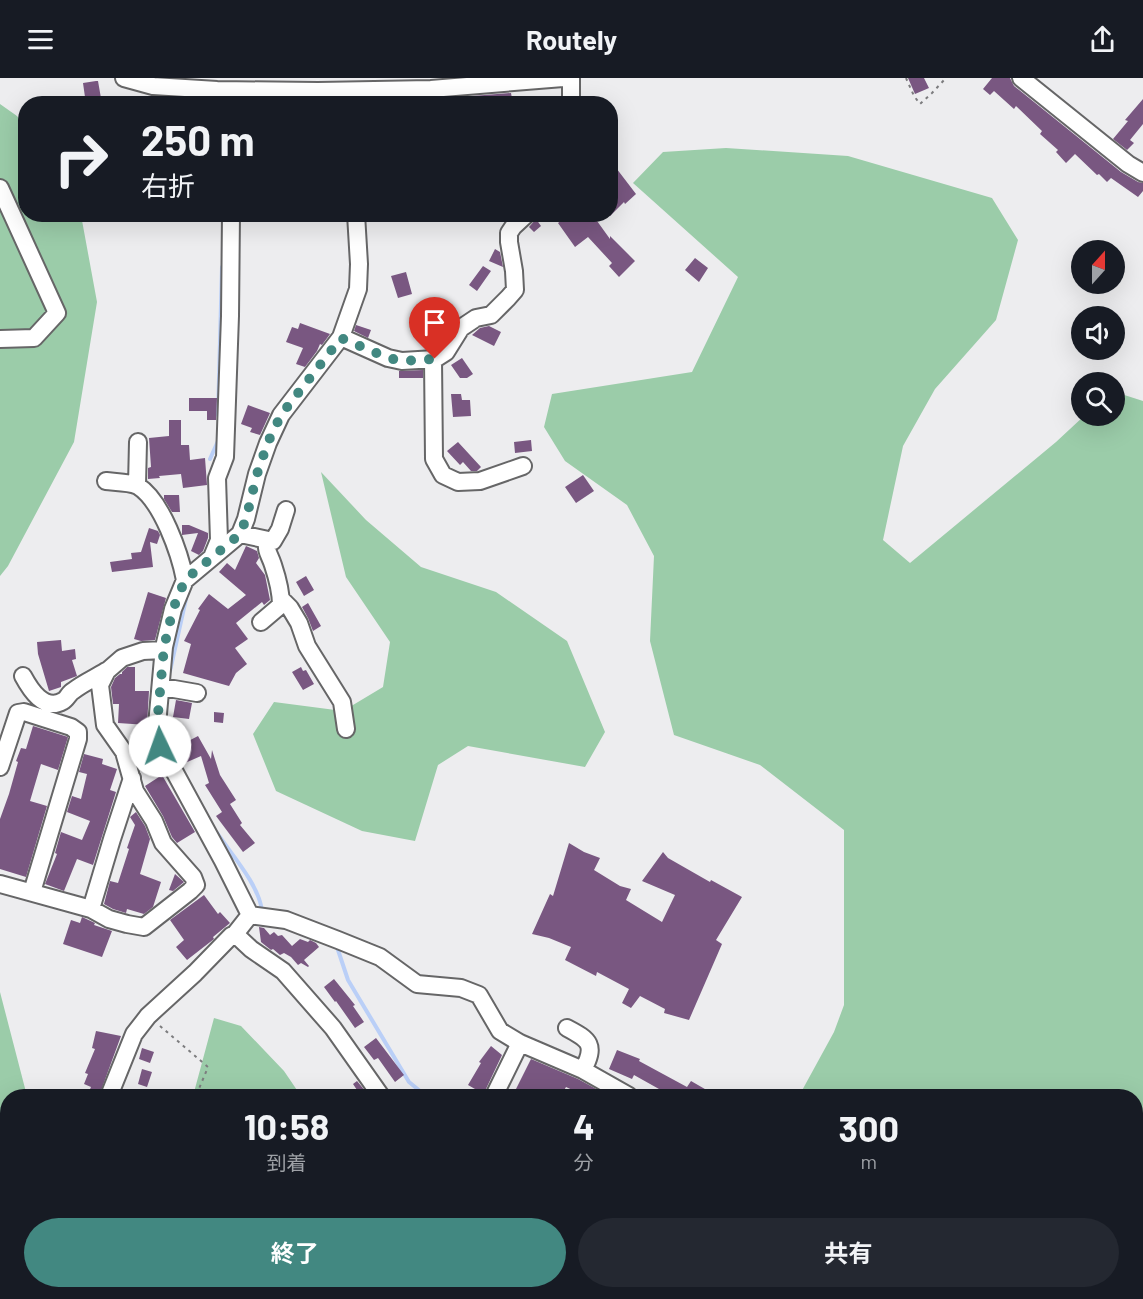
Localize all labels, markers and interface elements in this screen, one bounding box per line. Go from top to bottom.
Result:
icon: menu [24,23,57,56]
text: Routely [526,23,617,55]
icon: share [1086,23,1119,56]
text: 250 m [141,114,255,164]
icon: right [42,120,120,198]
text: 右折 [141,169,195,201]
north arrow [1071,240,1125,294]
map controls [1071,240,1125,426]
pin [409,297,460,359]
icon: arrive [418,306,451,339]
button: sound [1071,306,1125,360]
button: search [1071,372,1125,426]
position arrow [128,714,192,778]
text: 10:58 [244,1104,329,1147]
text: 4 [573,1104,595,1147]
text: 300 [839,1106,899,1149]
text: m [861,1149,877,1173]
text: 到着 [266,1150,306,1174]
text: 分 [574,1150,594,1174]
button: 終了 [24,1218,566,1287]
button: 共有 [578,1218,1119,1287]

